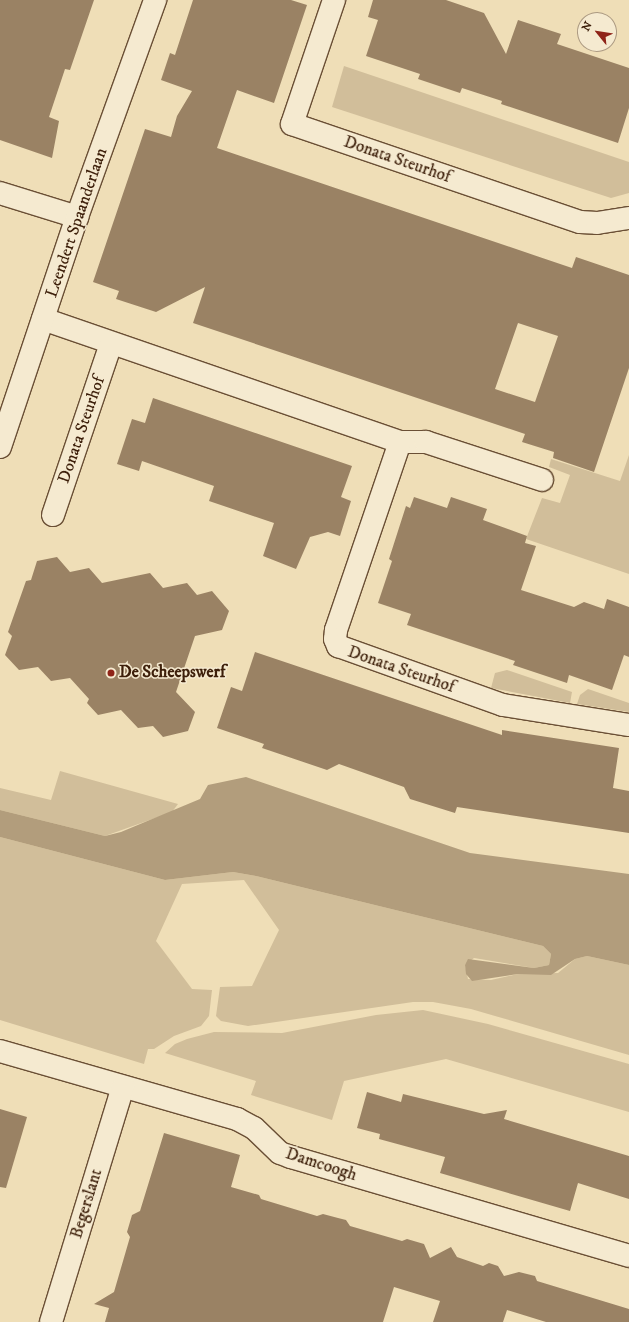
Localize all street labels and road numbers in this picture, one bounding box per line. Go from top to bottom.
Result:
street label: Donata Steurhof [341,132,453,188]
street label: Leendert Spaanderlaan [42,145,112,301]
street label: Donata Steurhof [54,374,110,486]
street label: Donata Steurhof [345,642,457,698]
street label: Damcoogh [283,1144,359,1186]
street label: Begerslant [67,1167,107,1241]

